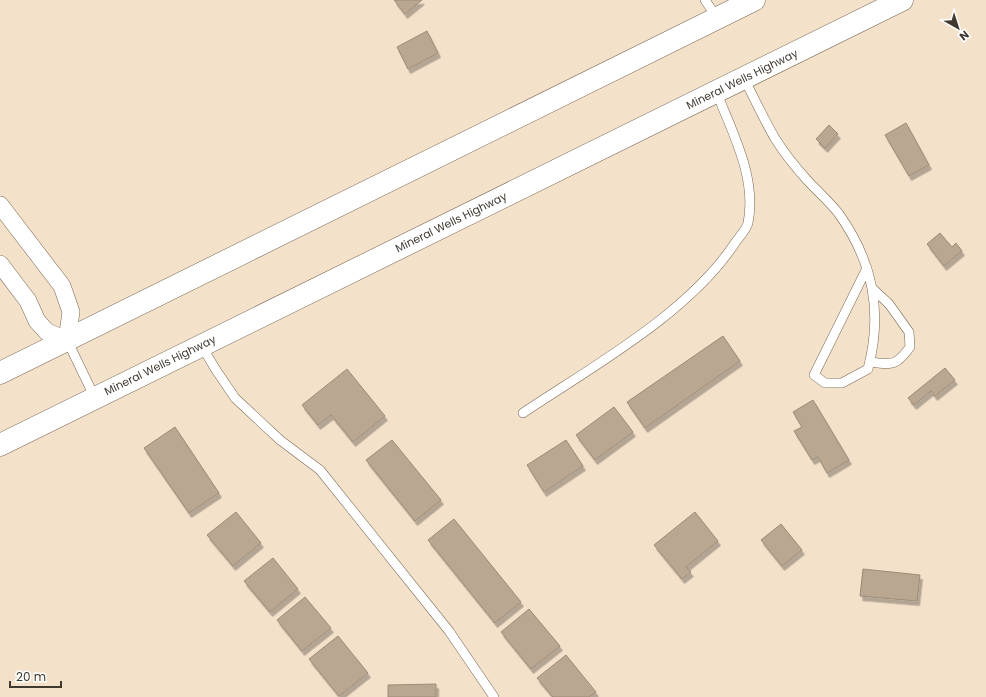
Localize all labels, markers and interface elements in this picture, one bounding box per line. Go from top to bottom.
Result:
north arrow [938,8,978,48]
text: N [956,27,973,45]
street label: Mineral Wells Highway [684,45,801,113]
street label: Mineral Wells Highway [393,188,510,256]
street label: Mineral Wells Highway [102,331,219,399]
scale bar [10,663,61,689]
text: 20 m [16,668,46,685]

